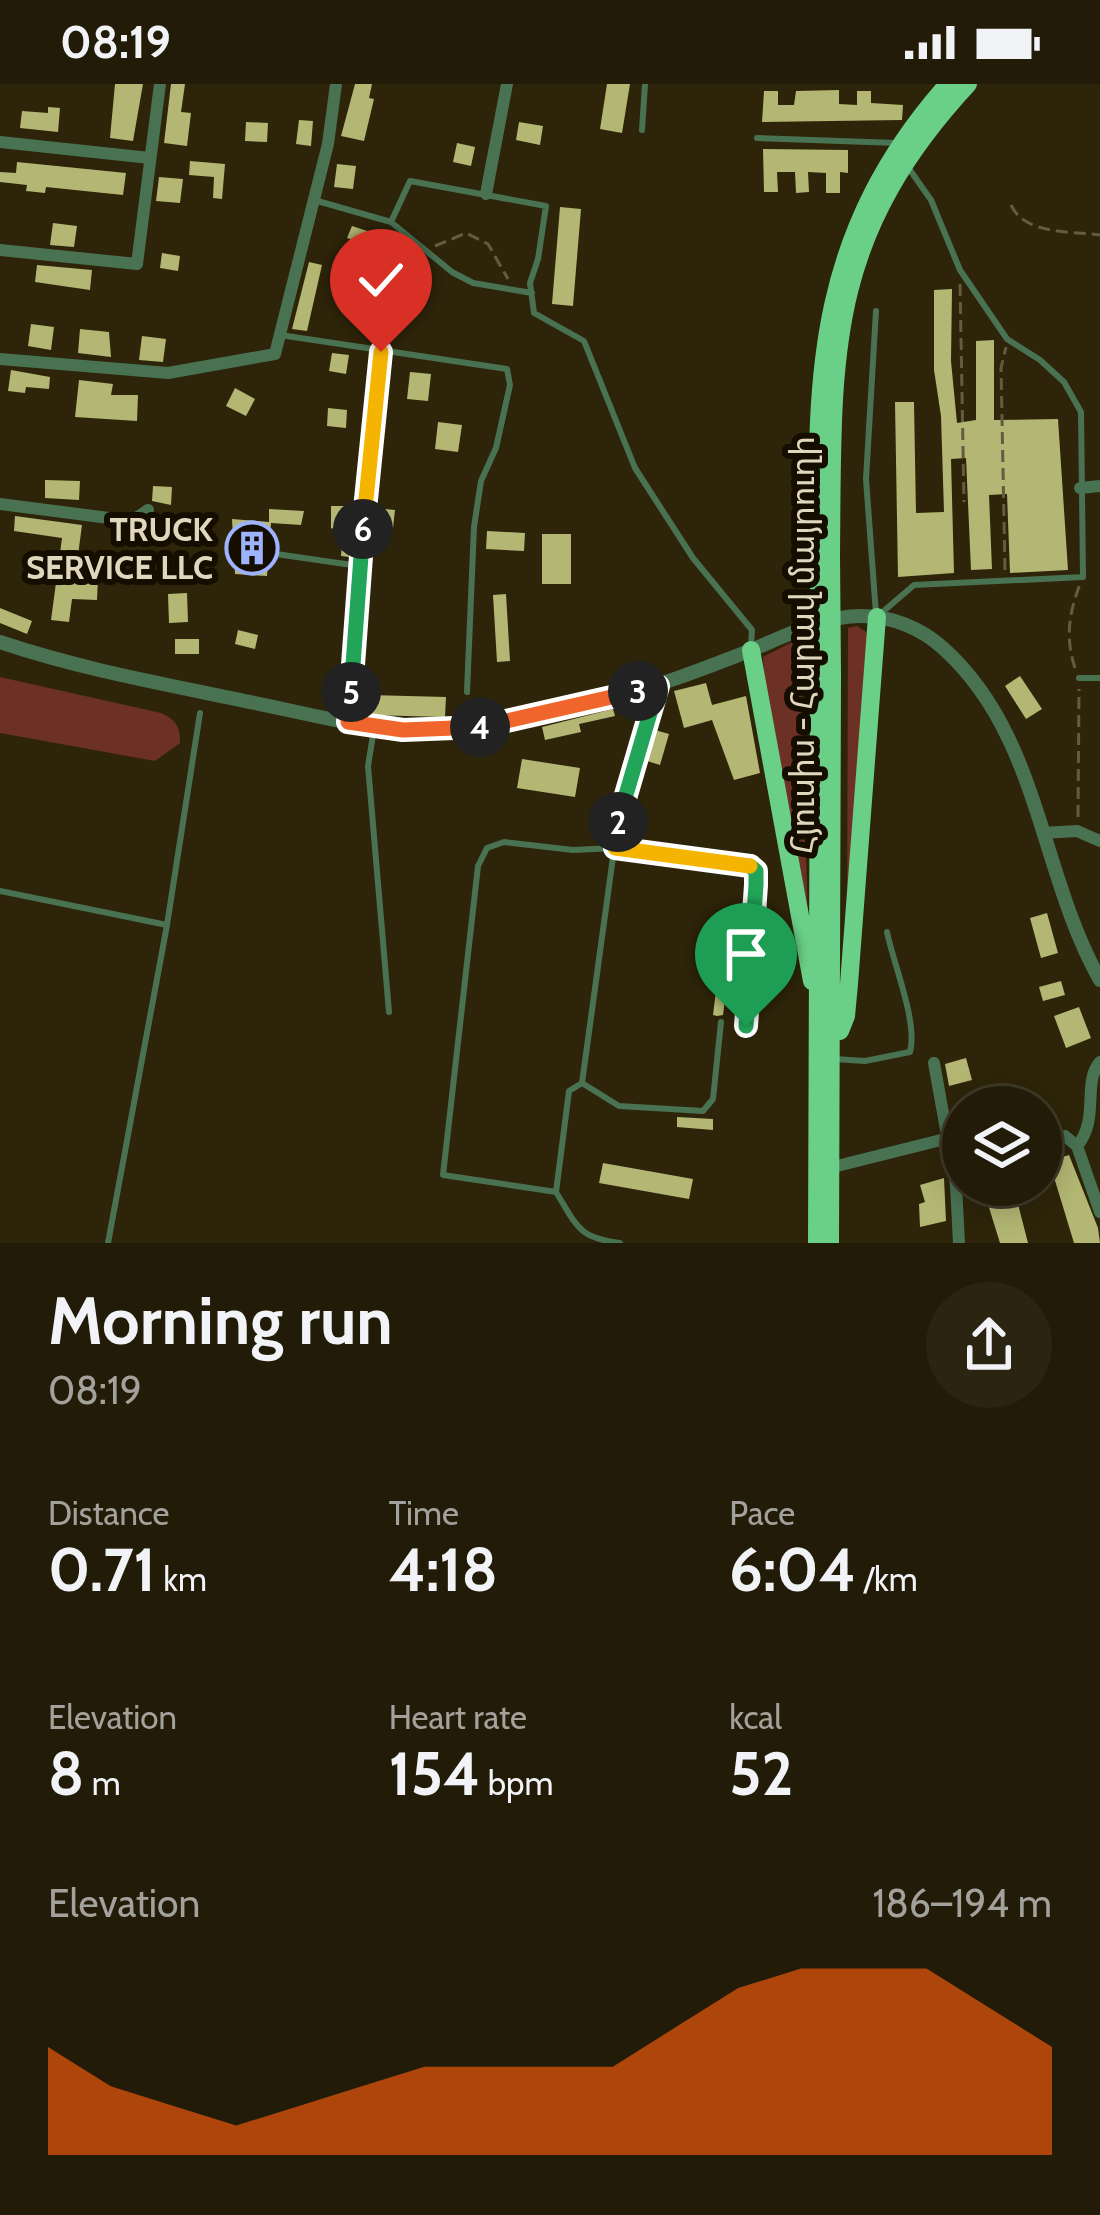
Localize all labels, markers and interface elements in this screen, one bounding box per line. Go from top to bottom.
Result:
text: 08:19 [60,15,171,69]
pin [330,229,432,352]
icon: check [348,247,414,313]
street label: Հյուսիս - Հարավ մայրուղի [782,436,822,854]
pin: 6 [333,499,393,559]
place label: TRUCK SERVICE LLC [26,509,213,587]
text: 6 [354,509,372,549]
building icon: TRUCK SERVICE LLC [224,520,280,576]
pin: 3 [608,661,668,721]
pin: 5 [321,662,381,722]
text: 3 [629,671,647,711]
text: 5 [342,672,360,712]
pin: 4 [450,697,510,757]
text: 4 [470,707,490,747]
pin: 2 [588,792,648,852]
text: 2 [609,802,627,842]
pin [695,903,797,1026]
icon: arrive [713,921,779,987]
map controls [942,1086,1062,1206]
button: layers [942,1086,1062,1206]
text: Morning run [48,1280,393,1361]
button: share [926,1282,1052,1408]
text: 08:19 [48,1366,142,1414]
text: Distance [48,1493,169,1533]
text: Time [389,1493,459,1533]
text: Pace [729,1493,795,1533]
text: 0.71 [48,1533,156,1606]
text: 4:18 [389,1533,498,1606]
text: 6:04 [729,1533,856,1606]
text: km [156,1559,207,1599]
text: /km [856,1559,918,1599]
text: Elevation [48,1697,177,1737]
text: Heart rate [389,1697,527,1737]
text: kcal [729,1697,782,1737]
text: 8 [48,1737,84,1810]
text: 154 [389,1737,480,1810]
text: 52 [729,1737,793,1810]
text: m [84,1763,121,1803]
text: bpm [480,1763,553,1803]
text: Elevation [48,1879,200,1927]
text: 186–194 m [872,1879,1052,1927]

